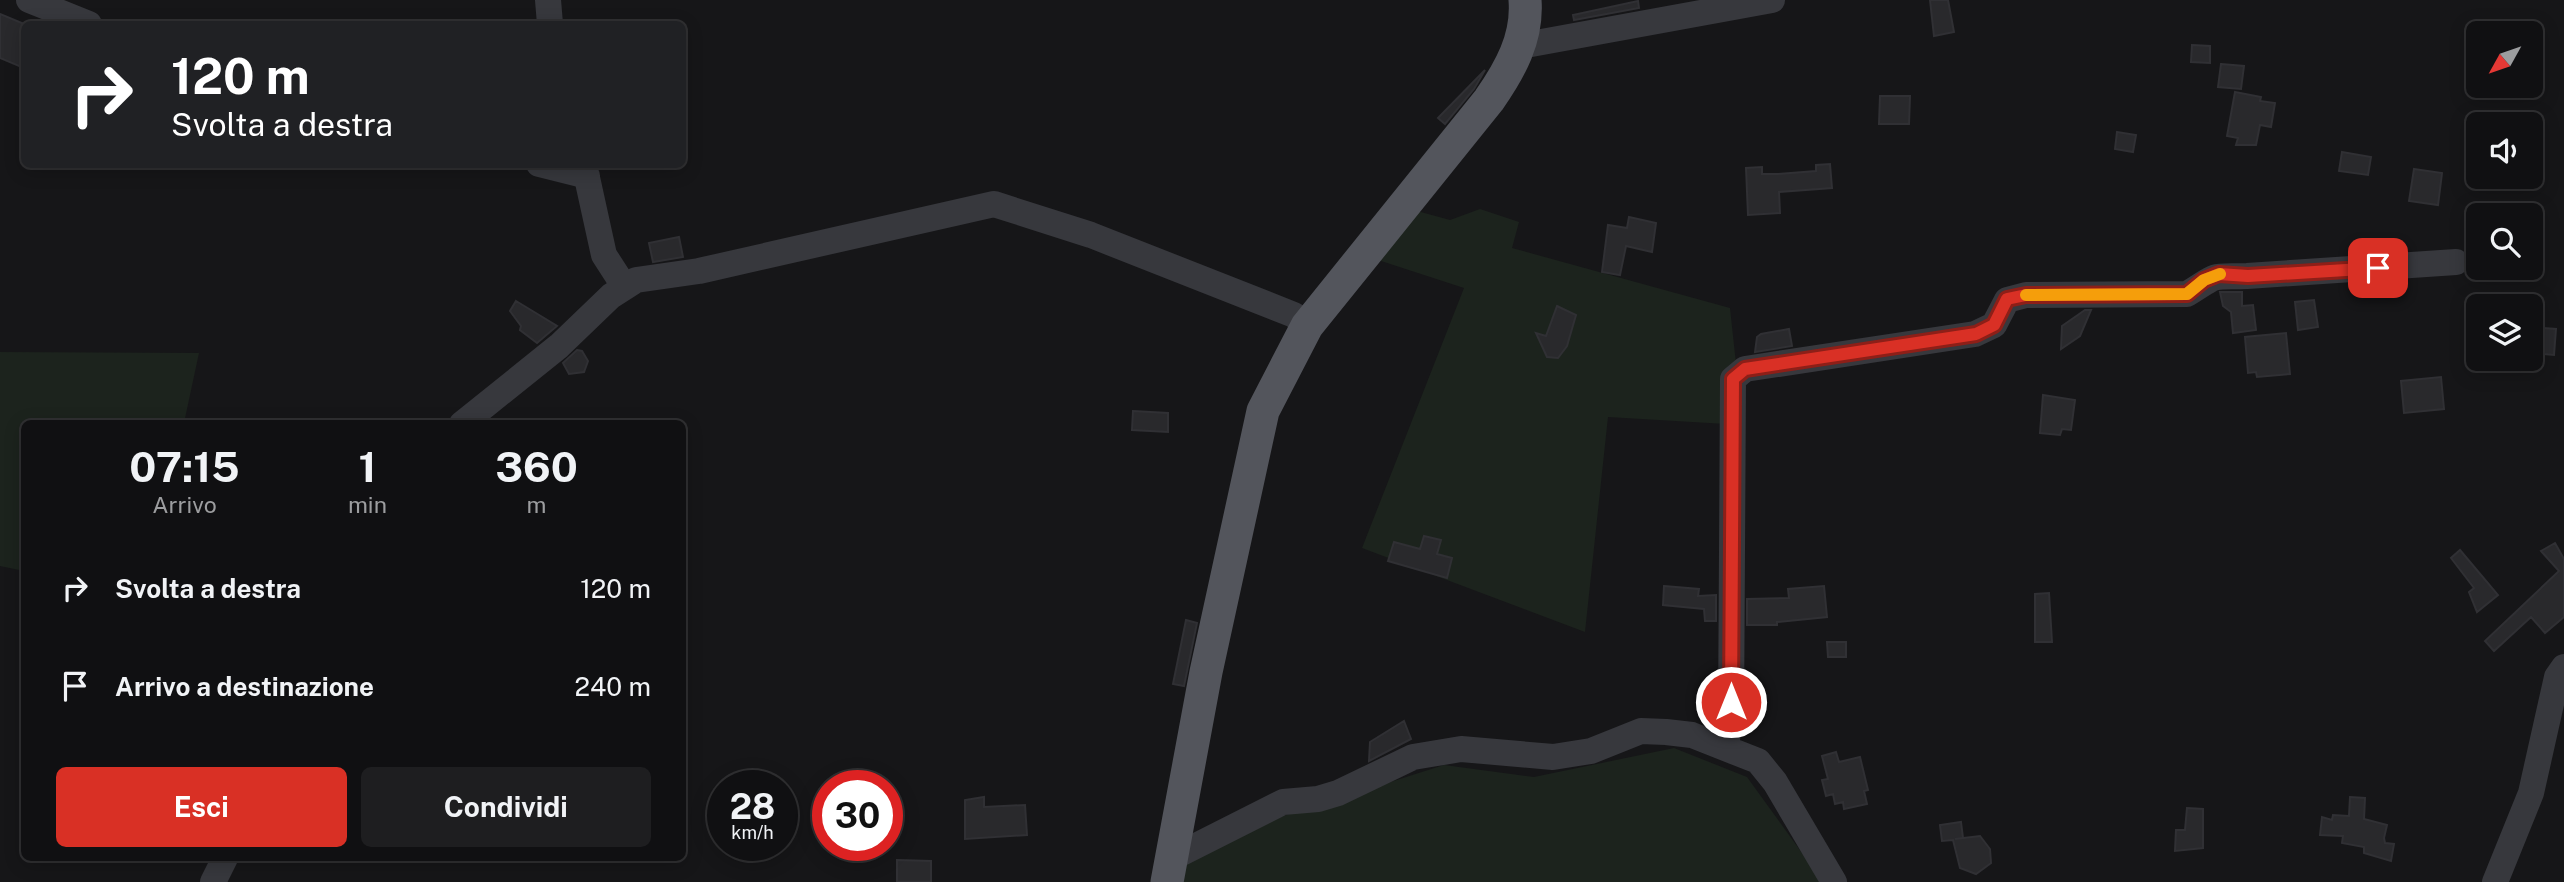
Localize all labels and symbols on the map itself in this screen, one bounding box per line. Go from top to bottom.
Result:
north arrow [2466,21,2543,98]
pin [2348,238,2408,298]
position arrow [1694,665,1768,739]
speed limit sign: 30 [812,770,903,861]

